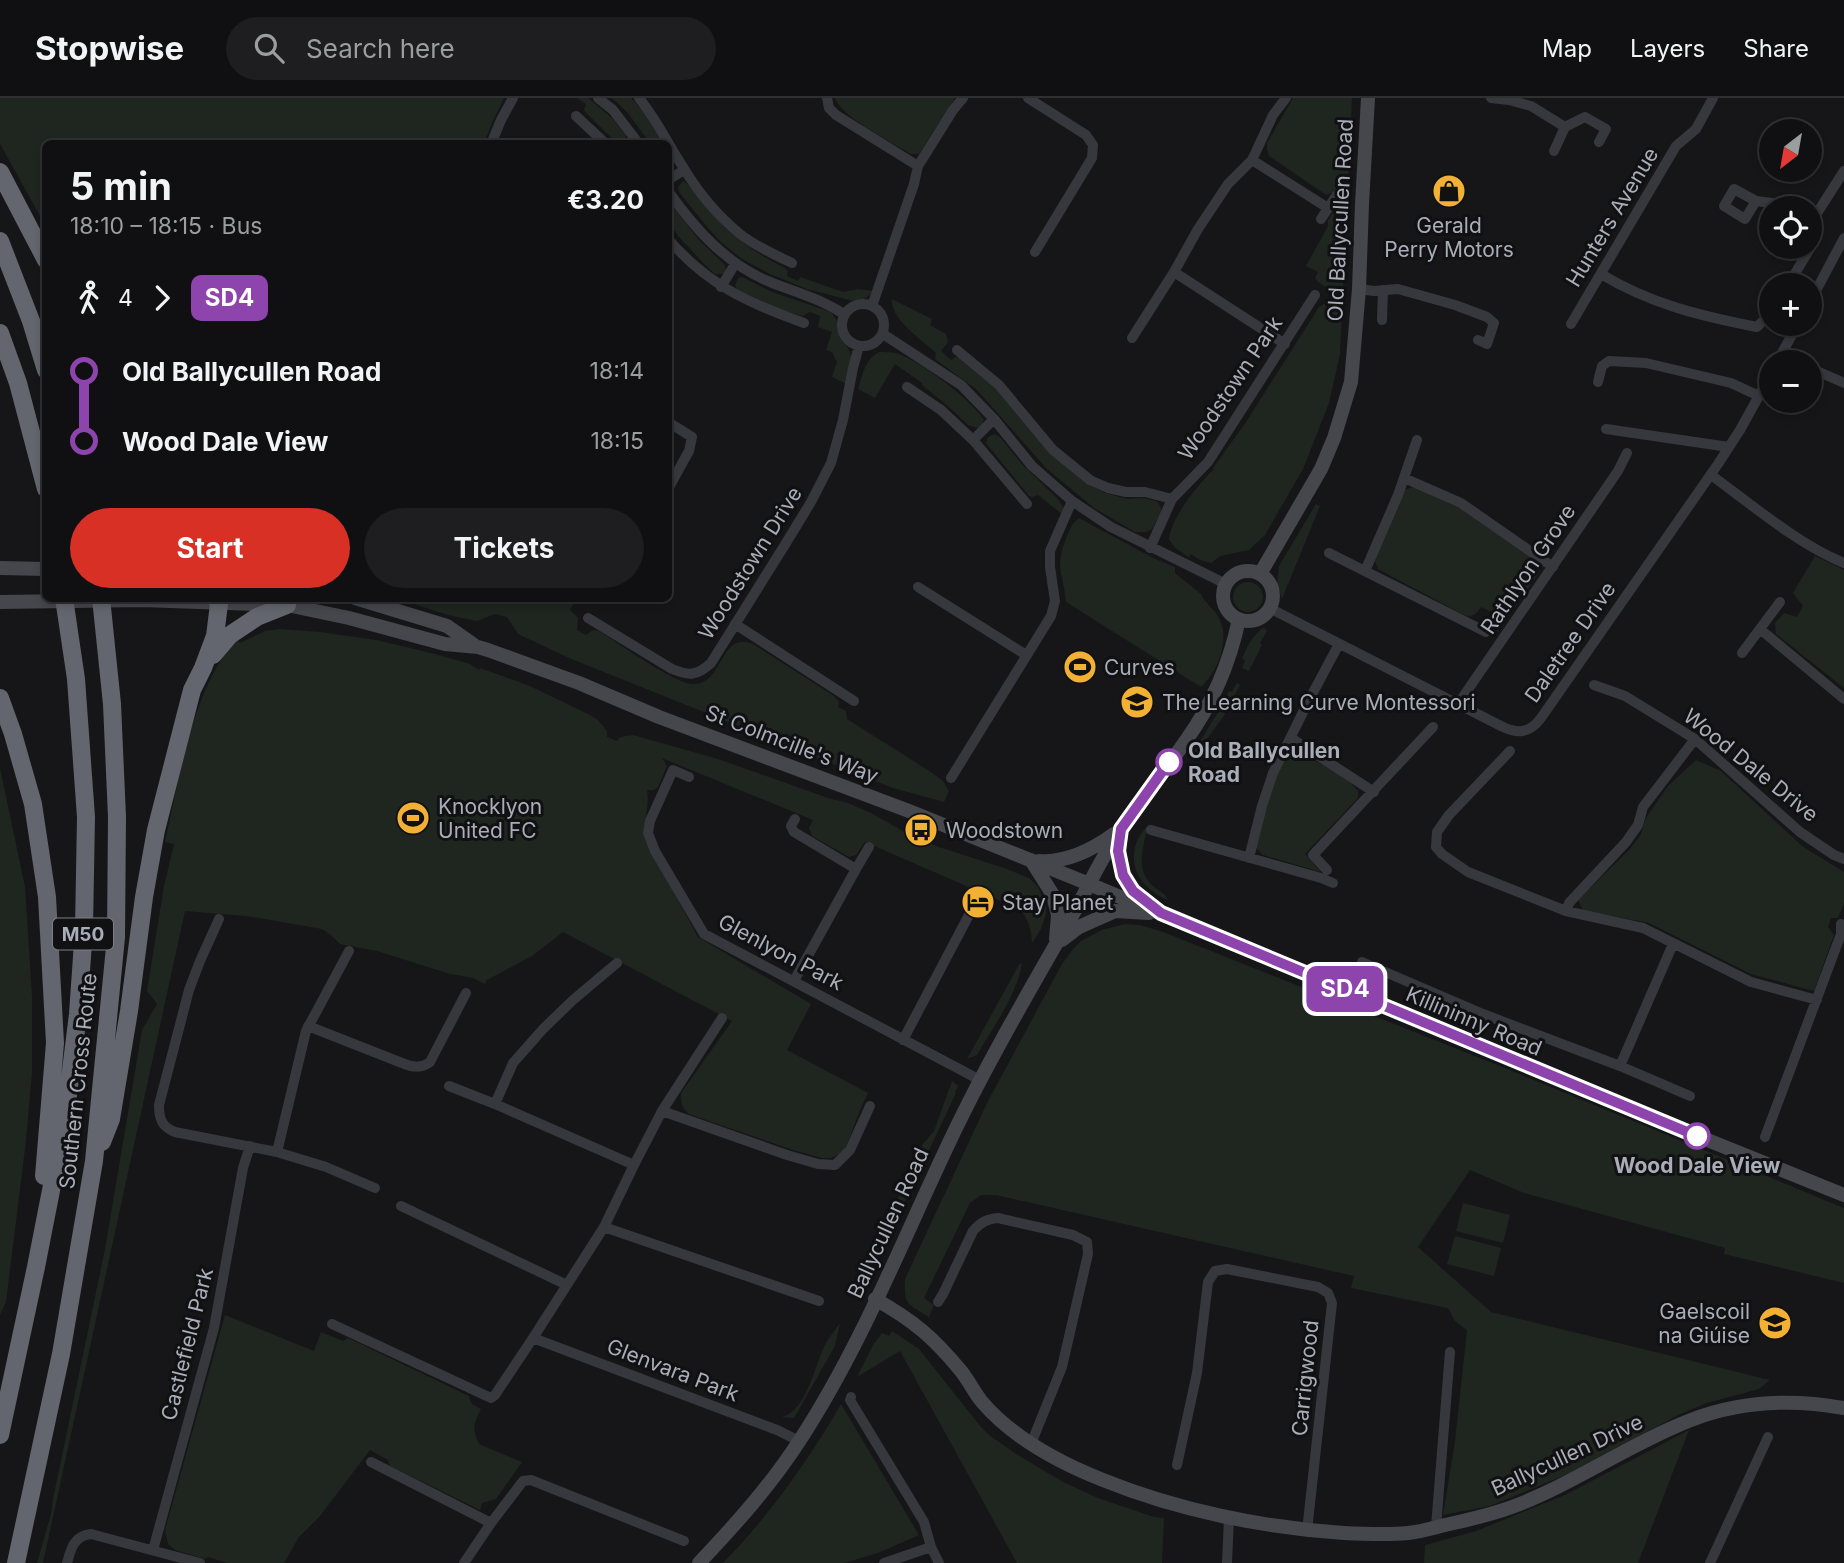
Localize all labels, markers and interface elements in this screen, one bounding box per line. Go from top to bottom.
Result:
search box [226,17,716,80]
text: Stopwise [35,28,184,68]
icon: search [250,29,288,67]
text: Search here [306,33,455,64]
text: Map [1542,34,1592,63]
text: Layers [1630,34,1705,63]
text: Share [1743,34,1809,63]
street label: Old Ballycullen Road [1322,118,1358,322]
north arrow [1759,119,1822,182]
map controls [1759,119,1822,413]
street label: Hunters Avenue [1561,143,1663,291]
text: 5 min [70,163,172,209]
shop icon: Gerald Perry Motors [1430,172,1468,210]
text: €3.20 [567,184,644,215]
button: locate [1759,196,1822,259]
text: 18:10 – 18:15 · Bus [70,212,262,240]
place label: Gerald Perry Motors [1384,213,1514,262]
button: + [1759,273,1822,336]
icon: walk [70,279,108,317]
icon: forward [143,279,181,317]
text: SD4 [205,283,254,312]
text: 4 [118,284,133,312]
street label: Woodstown Park [1173,311,1288,465]
button: − [1759,350,1822,413]
text: Old Ballycullen Road [122,356,381,387]
text: 18:14 [590,357,644,385]
text: Wood Dale View [122,426,328,457]
text: 18:15 [590,427,644,455]
street label: Woodstown Drive [693,482,807,644]
street label: Rathlyon Grove [1475,499,1581,639]
button: Start [70,508,350,588]
button: Tickets [364,508,644,588]
street label: Daletree Drive [1519,577,1621,707]
sports icon: Curves [1061,648,1099,686]
place label: Curves [1104,655,1175,680]
school or university icon: The Learning Curve Montessori [1118,683,1156,721]
place label: The Learning Curve Montessori [1162,690,1476,715]
street label: St Colmcille's Way [702,700,882,789]
street label: Wood Dale Drive [1679,703,1823,827]
place label: Old Ballycullen Road [1188,738,1340,787]
marker: Old Ballycullen Road [1156,749,1182,775]
place label: Knocklyon United FC [438,794,542,843]
sports icon: Knocklyon United FC [394,799,432,837]
bus stop icon: Woodstown [902,811,940,849]
place label: Woodstown [946,818,1063,843]
hotel icon: Stay Planet [959,883,997,921]
place label: Stay Planet [1002,890,1114,915]
street label: Glenlyon Park [714,909,848,996]
road number: M50 [53,918,113,950]
line badge: SD4 [1305,966,1385,1012]
street label: Southern Cross Route [54,972,102,1190]
text: SD4 [1320,974,1370,1003]
street label: Killininny Road [1402,981,1546,1061]
marker: Wood Dale View [1684,1123,1710,1149]
street label: Ballycullen Road [842,1144,934,1302]
place label: Wood Dale View [1614,1153,1780,1178]
street label: Castlefield Park [156,1265,218,1423]
place label: Gaelscoil na Giúise [1658,1299,1750,1348]
school or university icon: Gaelscoil na Giúise [1756,1304,1794,1342]
street label: Carrigwood [1286,1319,1324,1437]
street label: Glenvara Park [604,1333,743,1407]
street label: Ballycullen Drive [1487,1409,1647,1501]

